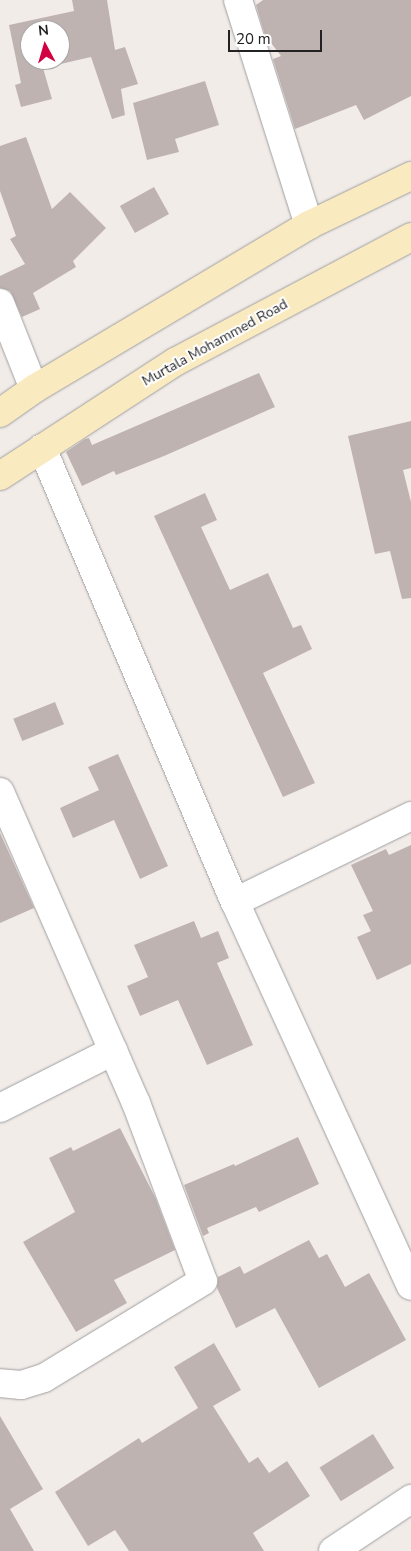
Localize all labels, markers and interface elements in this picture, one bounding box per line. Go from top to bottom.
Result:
north arrow [20,20,70,70]
scale bar [231,20,325,52]
text: N [37,21,50,41]
text: 20 m [236,29,271,49]
street label: Murtala Mohammed Road [139,296,291,390]

